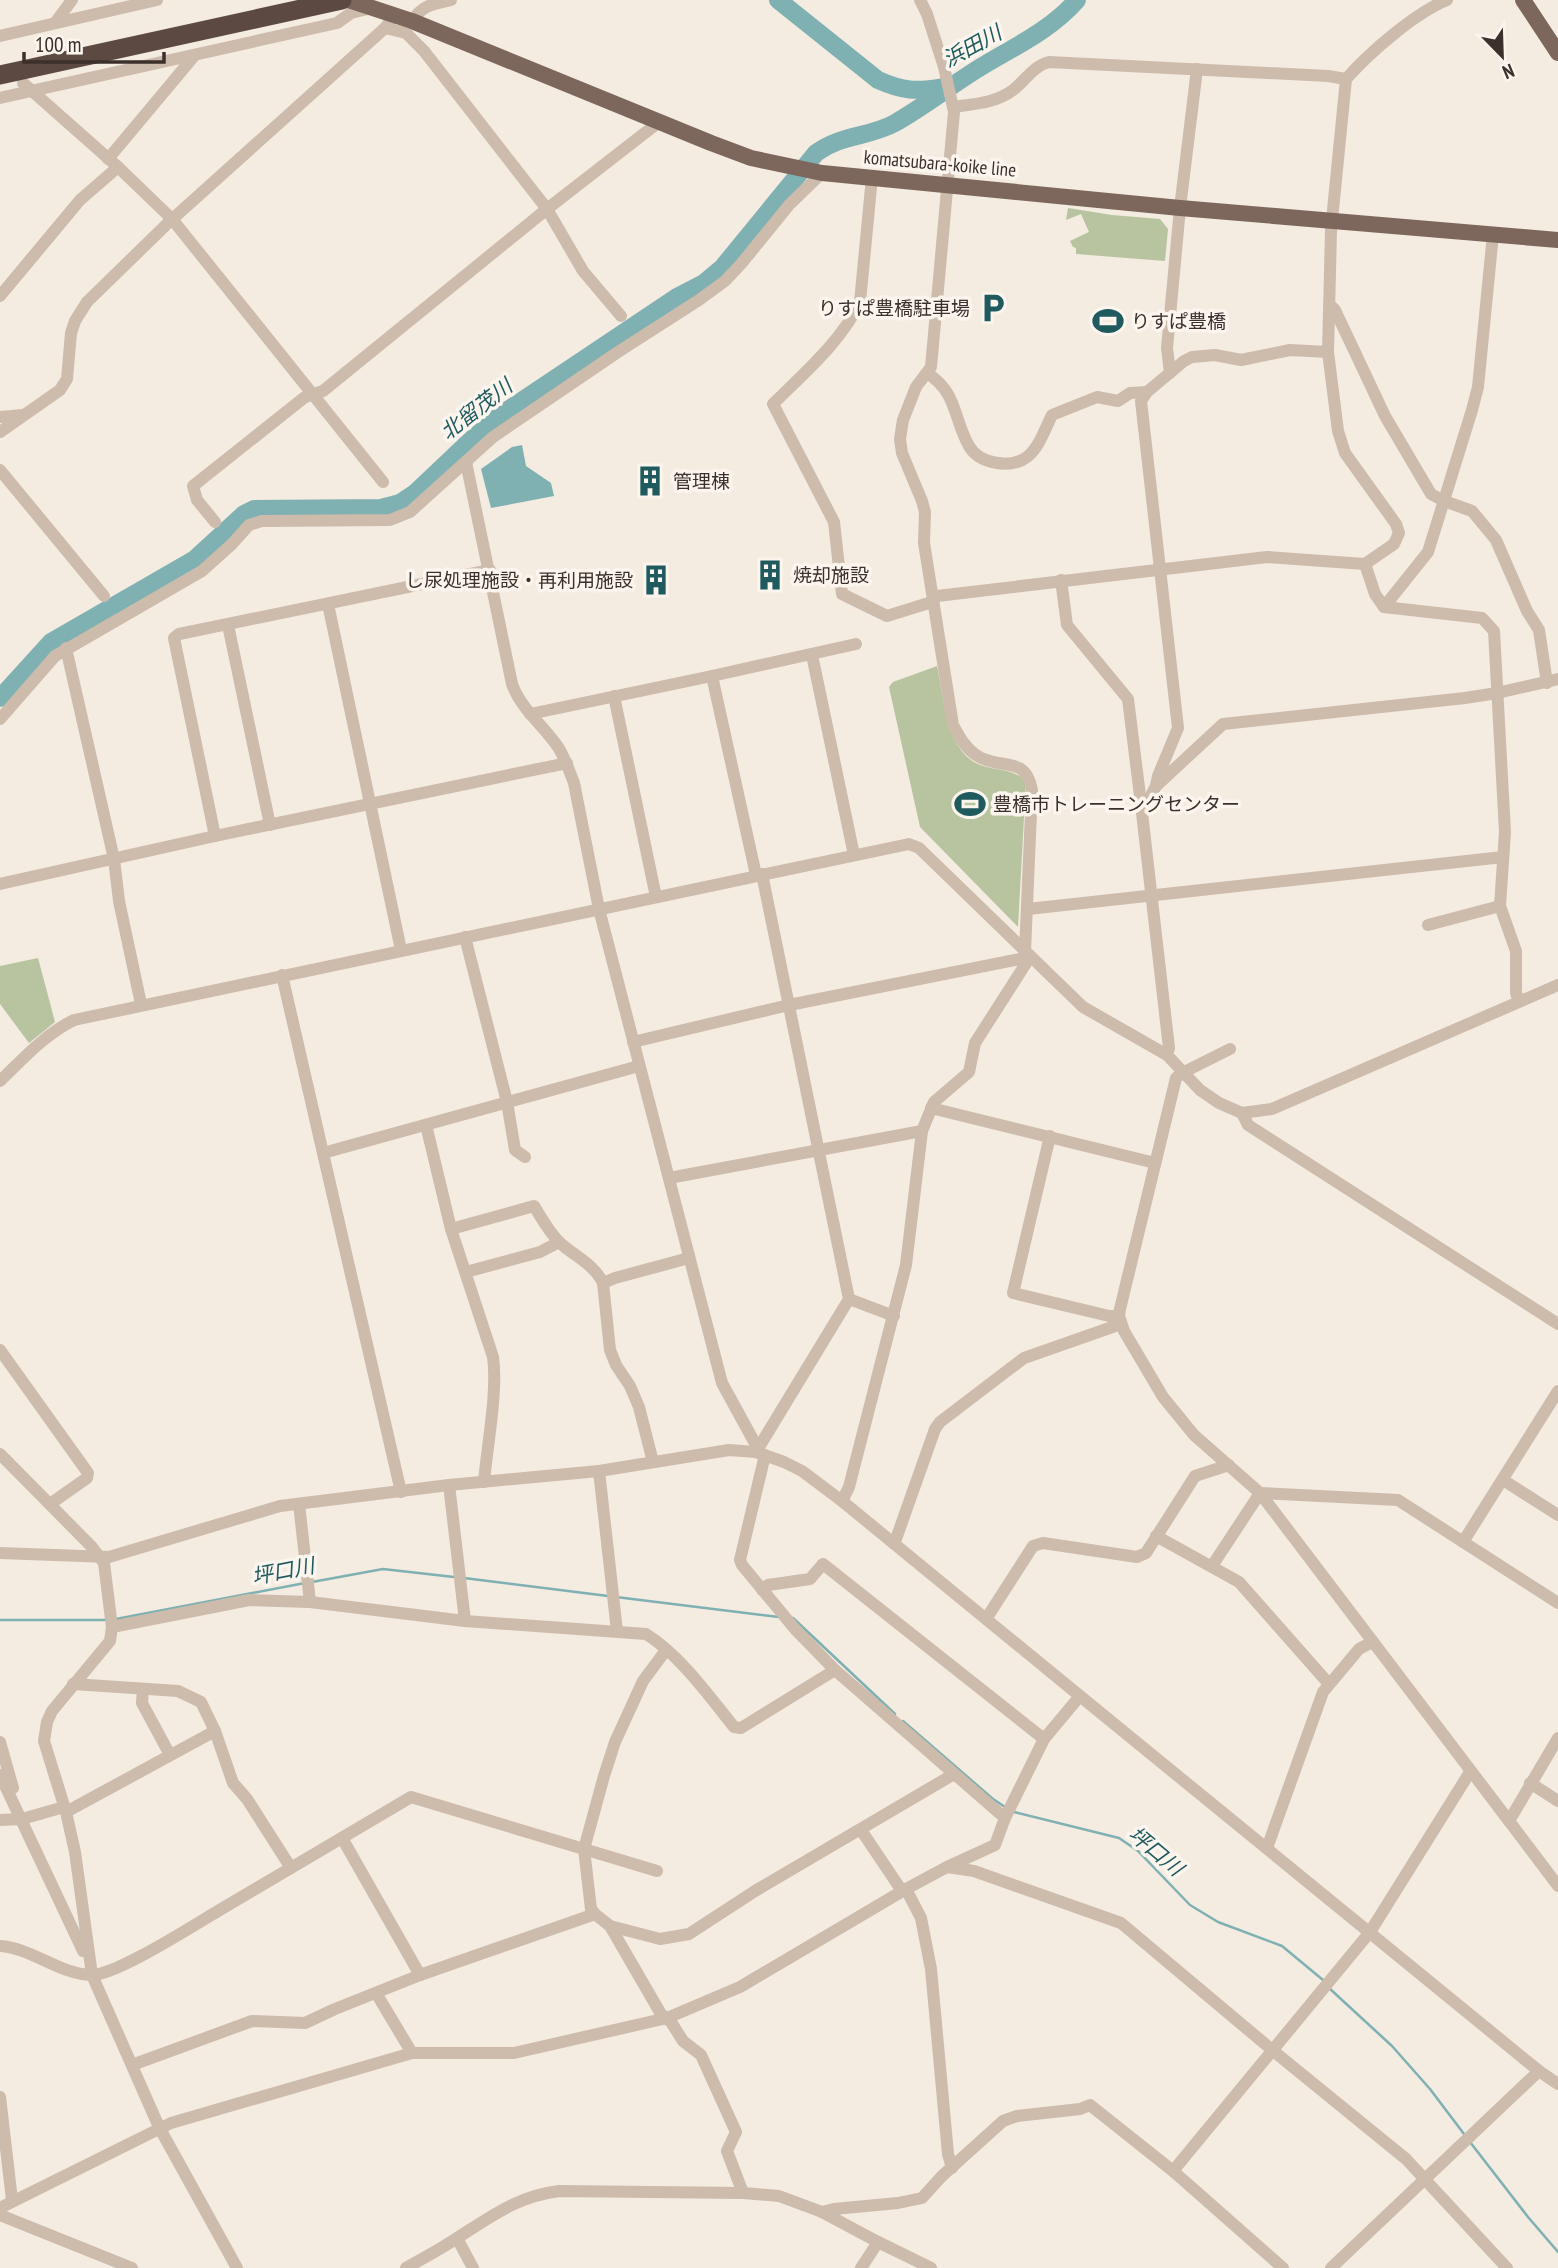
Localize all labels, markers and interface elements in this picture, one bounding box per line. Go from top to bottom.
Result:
water label: 浜田川 [938,18,1008,73]
scale bar [24,21,164,65]
north arrow [1467,21,1537,91]
text: 100 m [35,31,81,58]
text: N [1499,59,1518,85]
street label: komatsubara-koike line [863,144,1017,182]
parking icon: りすぱ豊橋駐車場 [976,291,1010,325]
place label: りすぱ豊橋駐車場 [818,296,970,320]
sports icon: りすぱ豊橋 [1091,304,1125,338]
place label: りすぱ豊橋 [1131,309,1226,333]
water label: 北留茂川 [435,371,519,445]
building icon: 管理棟 [633,464,667,498]
place label: 管理棟 [673,469,730,493]
building icon: 焼却施設 [753,558,787,592]
building icon: し尿処理施設・再利用施設 [639,563,673,597]
place label: 焼却施設 [793,563,869,587]
place label: し尿処理施設・再利用施設 [405,568,633,592]
sports icon: 豊橋市トレーニングセンター [953,787,987,821]
place label: 豊橋市トレーニングセンター [993,792,1240,816]
water label: 坪口川 [250,1551,318,1590]
water label: 坪口川 [1123,1820,1190,1883]

